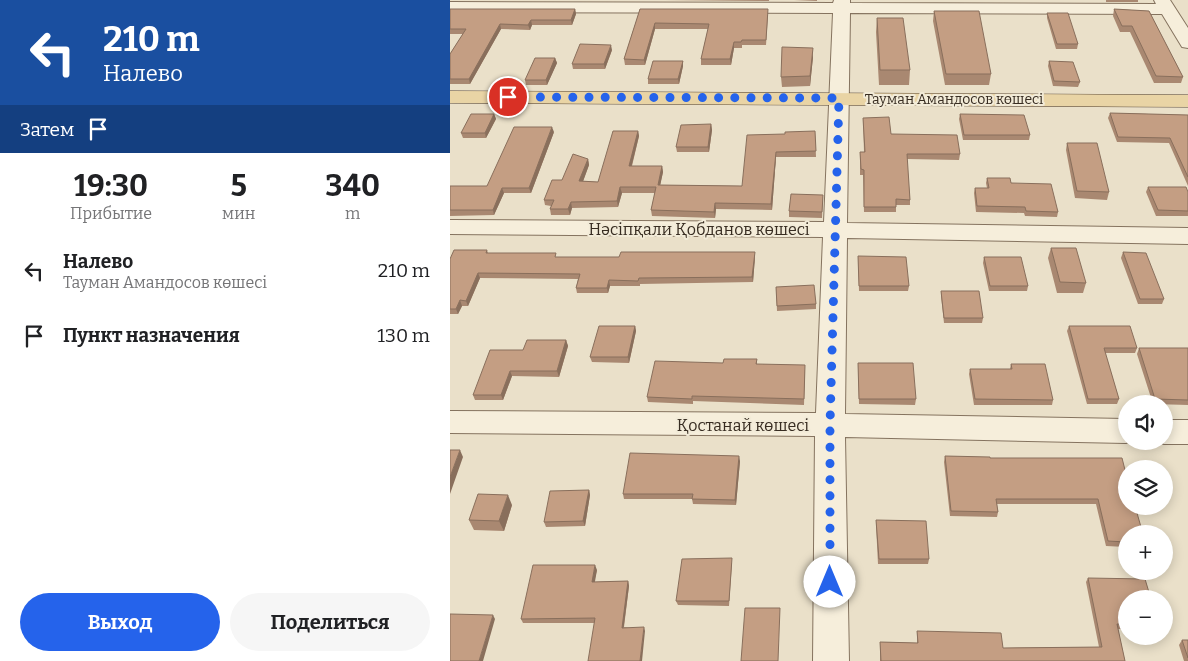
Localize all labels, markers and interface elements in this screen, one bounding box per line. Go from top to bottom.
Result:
text: 210 m [103,18,200,60]
icon: left [20,20,85,85]
text: Налево [103,60,183,87]
pin [487,76,529,118]
icon: arrive [494,83,522,111]
street label: Тауман Амандосов көшесі [865,91,1043,108]
icon: arrive [84,115,112,143]
text: Затем [20,118,74,141]
text: 19:30 [74,168,148,204]
text: 5 [230,168,247,204]
text: 340 [325,168,380,204]
text: Прибытие [70,204,152,223]
text: мин [222,204,255,223]
text: m [345,204,360,223]
street label: Нәсіпқали Қобданов көшесі [588,220,810,239]
text: Налево [63,250,133,273]
icon: left [20,257,48,285]
text: 210 m [378,259,430,282]
text: Тауман Амандосов көшесі [63,273,267,292]
icon: arrive [20,322,48,350]
text: Пункт назначения [63,324,240,347]
text: 130 m [377,324,430,347]
map controls [1118,395,1173,645]
button: sound [1118,395,1173,450]
street label: Қостанай көшесі [677,416,809,435]
button: layers [1118,460,1173,515]
button: + [1118,525,1173,580]
position arrow [803,555,855,607]
button: − [1118,590,1173,645]
button: Выход [20,593,220,651]
button: Поделиться [230,593,430,651]

